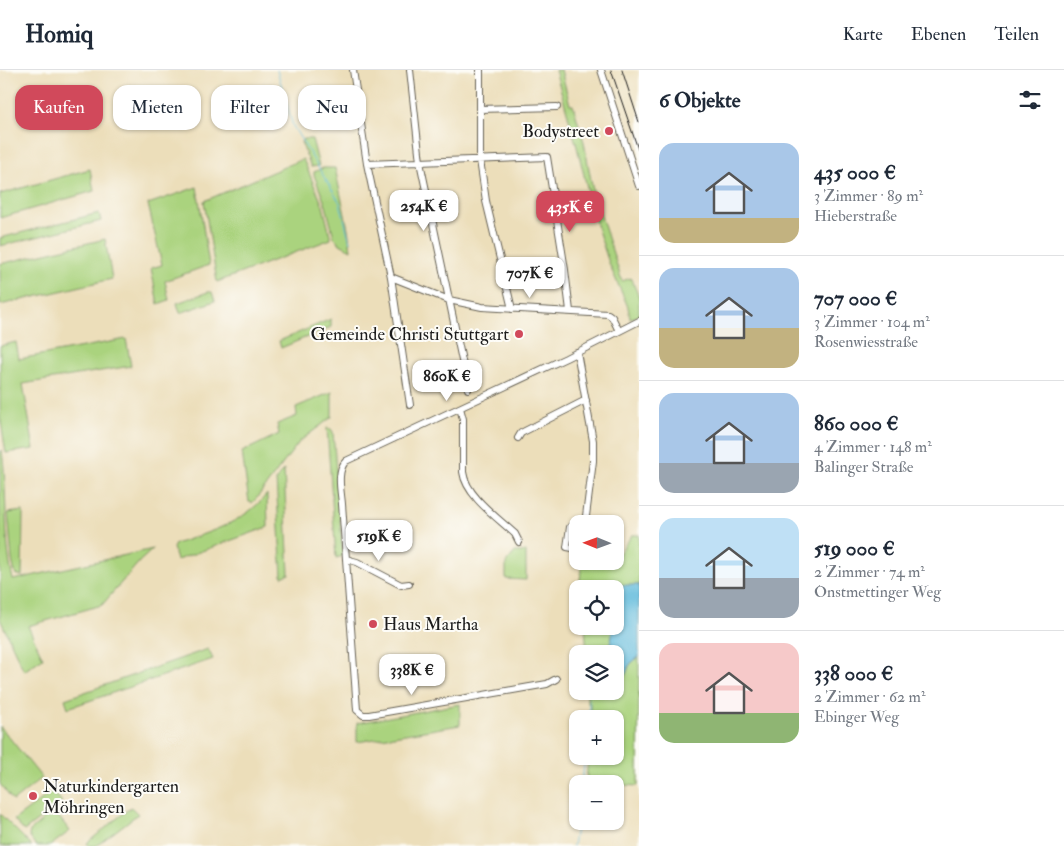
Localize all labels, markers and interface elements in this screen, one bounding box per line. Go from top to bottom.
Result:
text: Homiq [25,19,93,50]
text: Karte [843,23,883,46]
text: Ebenen [911,23,966,46]
text: Teilen [994,23,1039,46]
chip: Kaufen [15,85,103,130]
chip: Mieten [113,85,201,130]
chip: Filter [211,85,288,130]
chip: Neu [298,85,366,130]
icon: filters [1016,86,1044,114]
text: 6 Objekte [659,87,740,114]
place label: Bodystreet [522,120,599,143]
marker: Bodystreet [603,125,615,137]
text: 435 000 € [814,159,896,186]
icon: home [699,163,759,223]
text: 3 Zimmer · 89 m² [814,186,923,206]
pin: 254K € [383,190,465,232]
pin: 435K € [529,190,611,233]
text: 254K € [400,196,448,216]
text: 435K € [547,197,593,217]
text: Hieberstraße [814,206,897,226]
pin: 707K € [489,256,571,299]
text: 707K € [507,263,553,283]
text: 707 000 € [814,285,897,312]
icon: home [699,288,759,348]
text: 3 Zimmer · 104 m² [814,312,930,332]
place label: Gemeinde Christi Stuttgart [310,323,509,346]
marker: Gemeinde Christi Stuttgart [513,328,525,340]
text: Rosenwiesstraße [814,332,918,352]
pin: 860K € [406,360,488,402]
text: 860K € [423,366,471,386]
text: 860 000 € [814,410,899,437]
icon: home [699,413,759,473]
text: 4 Zimmer · 148 m² [814,437,932,457]
text: Balinger Straße [814,457,914,477]
north arrow [569,515,624,570]
map controls [569,515,624,830]
pin: 519K € [338,520,420,562]
text: 519K € [357,526,401,546]
text: 519 000 € [814,535,895,562]
icon: home [699,538,759,598]
text: 2 Zimmer · 74 m² [814,562,925,582]
button: locate [569,580,624,635]
text: Onstmettinger Weg [814,582,941,602]
place label: Haus Martha [383,613,479,636]
marker: Haus Martha [367,618,379,630]
button: layers [569,645,624,700]
pin: 338K € [371,654,453,696]
text: 338K € [390,660,434,680]
text: 338 000 € [814,660,893,687]
icon: home [699,663,759,723]
text: 2 Zimmer · 62 m² [814,687,926,707]
text: Ebinger Weg [814,707,899,727]
button: + [569,710,624,765]
place label: Naturkindergarten Möhringen [43,775,179,819]
button: − [569,775,624,830]
marker: Naturkindergarten Möhringen [27,790,39,802]

